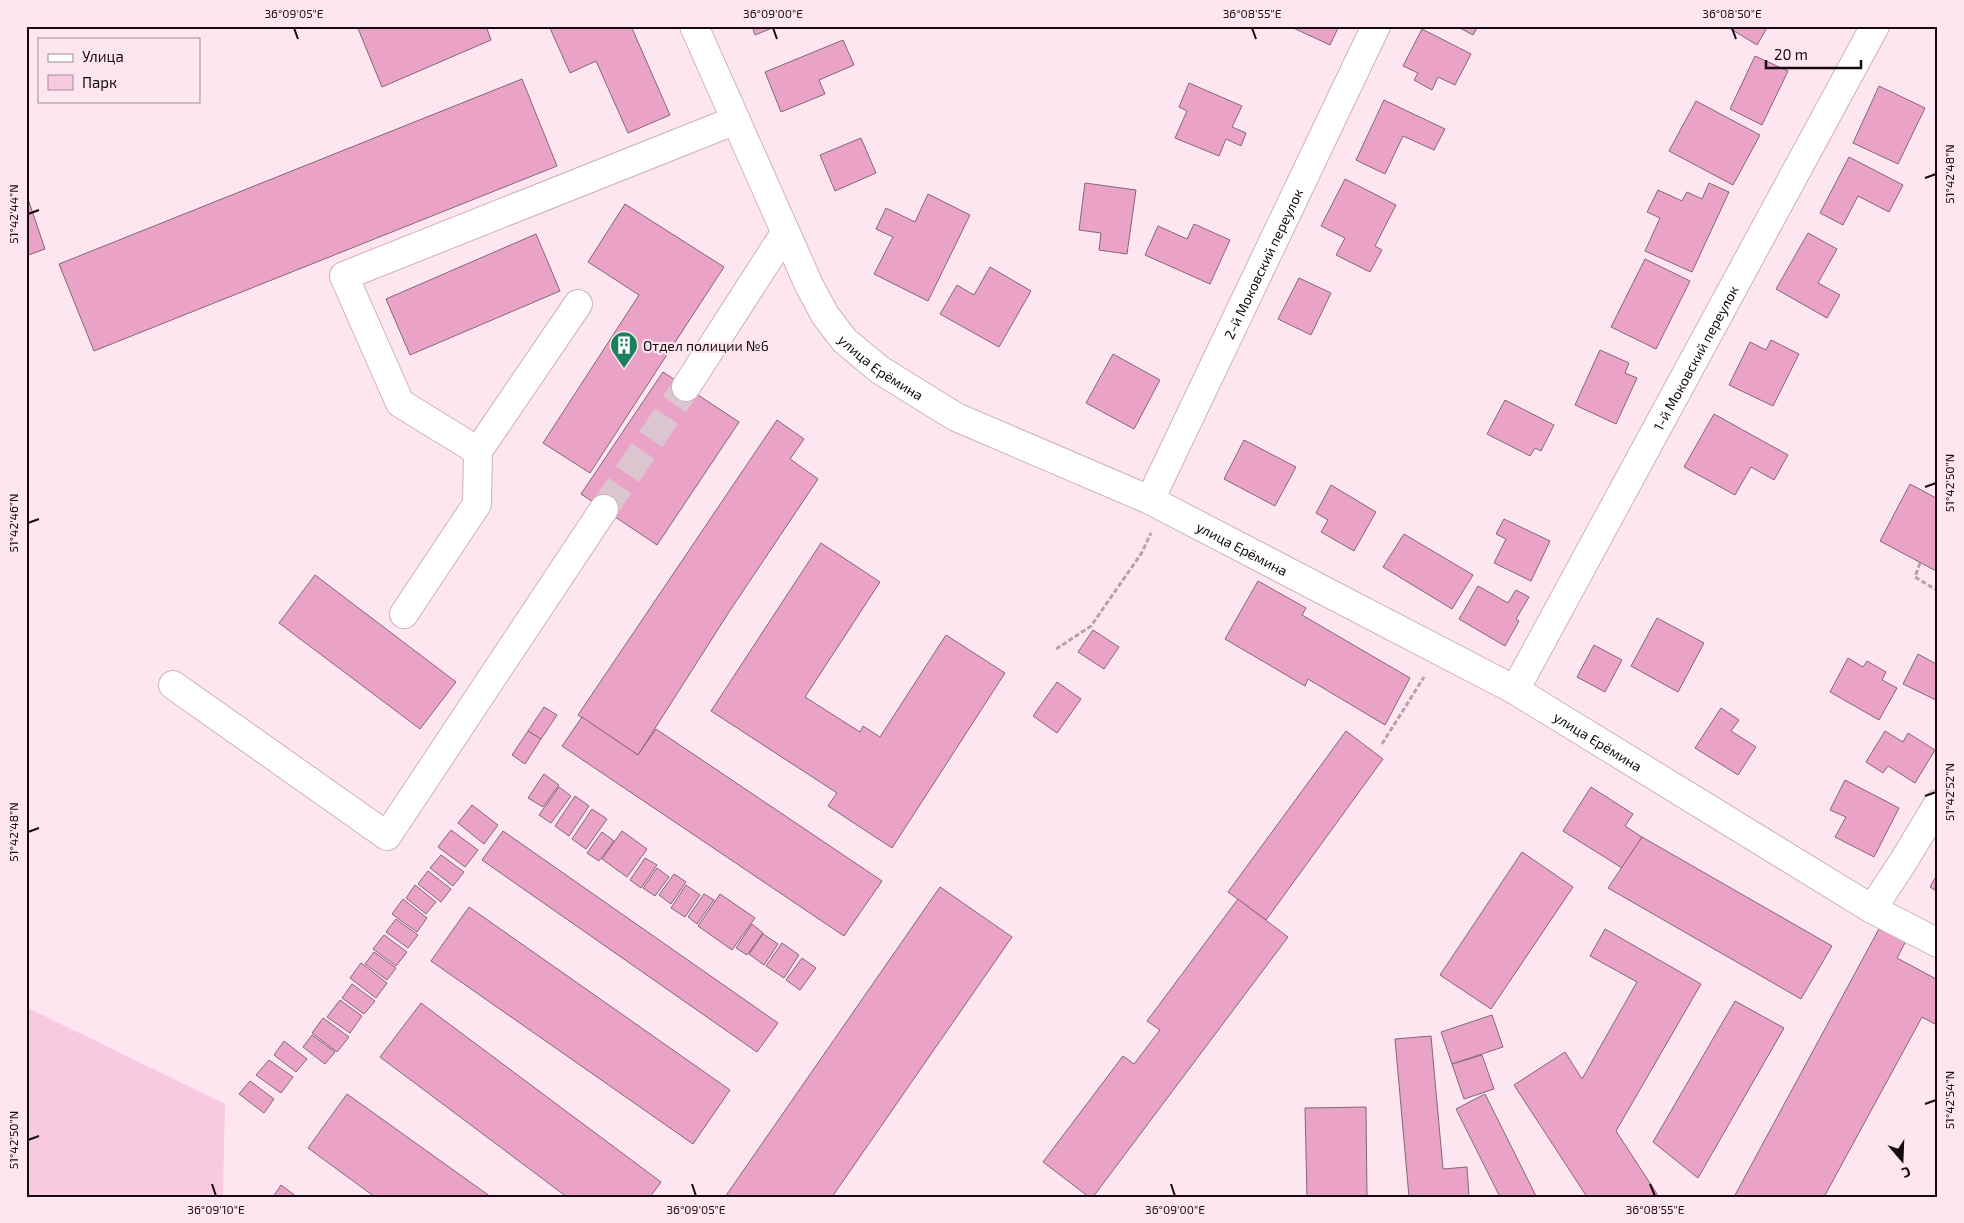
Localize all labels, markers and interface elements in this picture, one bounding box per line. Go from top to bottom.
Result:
text: 36°09'05"E [264,6,324,20]
text: 36°09'00"E [743,6,803,20]
text: 36°08'55"E [1223,6,1282,20]
text: 36°08'50"E [1702,6,1762,20]
legend [38,38,200,102]
scale bar [1766,38,1862,70]
text: 20 m [1774,45,1808,63]
text: Улица [82,47,124,65]
text: Парк [82,73,117,91]
text: 51°42'48"N [1942,144,1956,204]
text: 51°42'44"N [6,184,20,244]
street label: 2-й Моковский переулок [1220,185,1306,341]
street label: 1-й Моковский переулок [1649,282,1742,433]
building icon: Отдел полиции №6 [609,330,639,369]
street label: улица Ерёмина [835,332,927,403]
place label: Отдел полиции №6 [643,337,769,354]
text: 51°42'50"N [1942,454,1956,512]
text: 51°42'46"N [6,494,20,552]
street label: улица Ерёмина [1194,517,1291,579]
street label: улица Ерёмина [1551,707,1645,774]
text: 51°42'52"N [1942,763,1956,821]
text: 51°42'48"N [6,802,20,862]
text: 51°42'54"N [1942,1071,1956,1129]
text: 51°42'50"N [6,1111,20,1169]
north arrow [1876,1136,1926,1186]
text: С [1900,1163,1913,1182]
text: 36°09'10"E [187,1202,245,1216]
text: 36°09'05"E [666,1202,726,1216]
text: 36°09'00"E [1145,1202,1205,1216]
text: 36°08'55"E [1626,1202,1685,1216]

